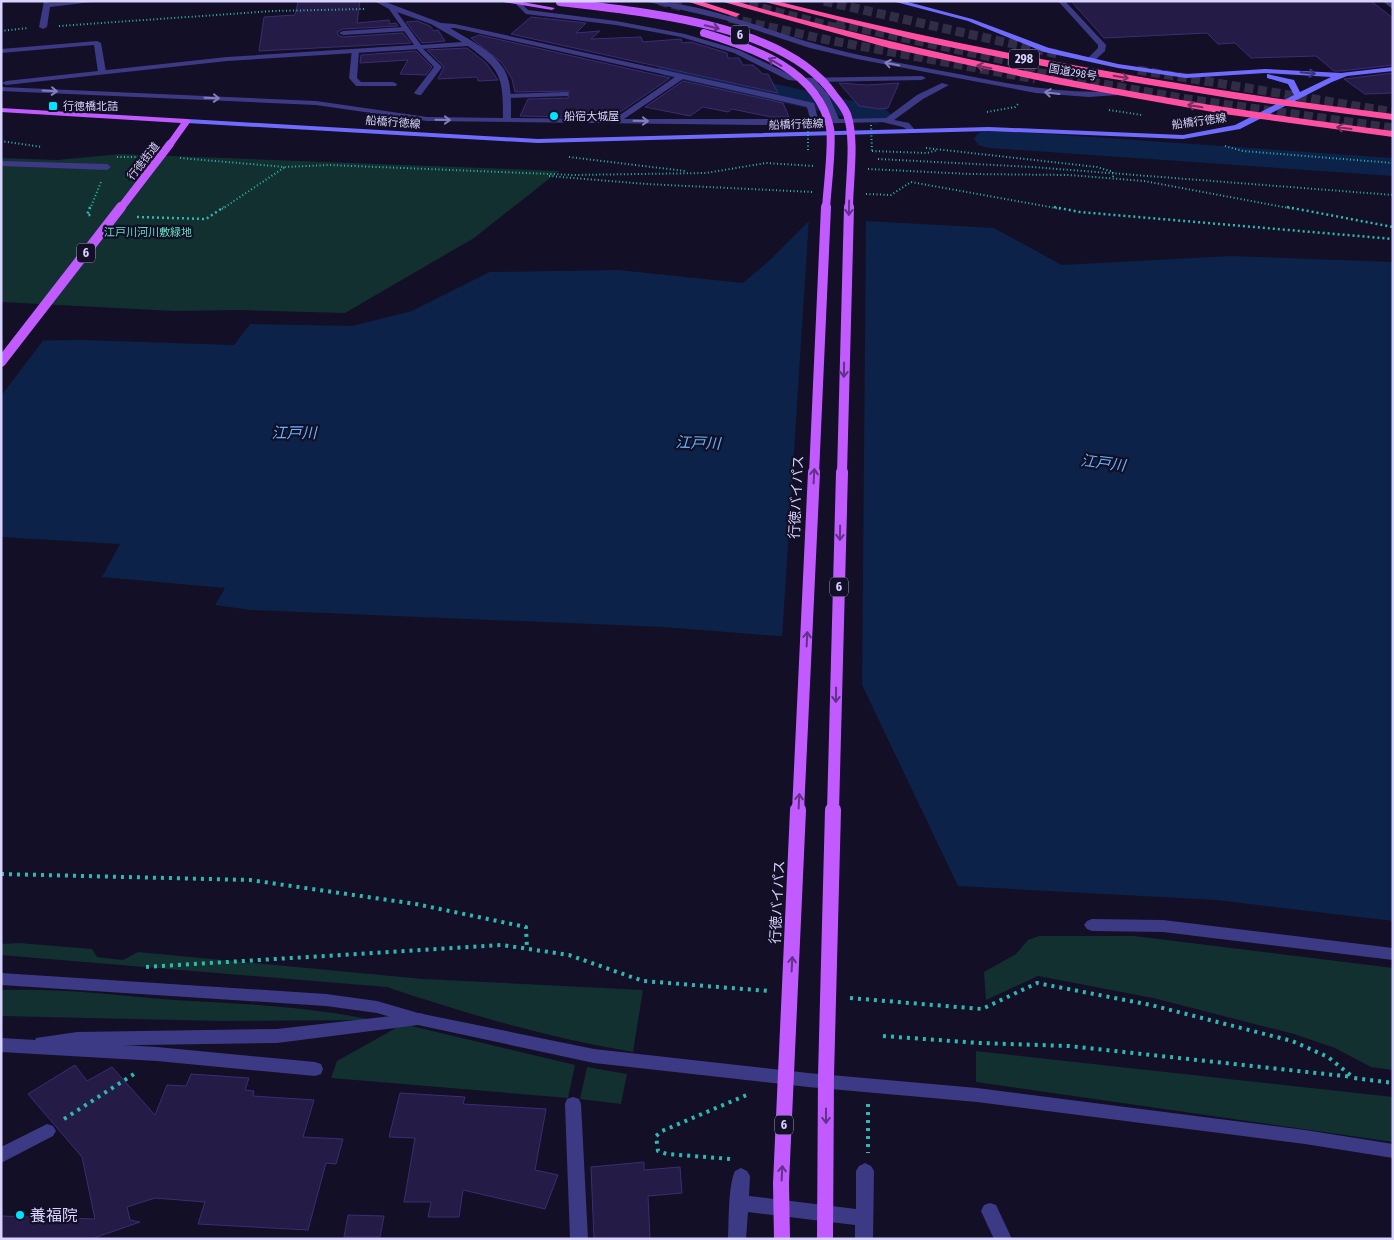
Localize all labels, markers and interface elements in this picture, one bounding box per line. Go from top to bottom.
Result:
one-way arrow [703,23,719,32]
road number: 6 [731,26,749,44]
road number: 298 [1009,50,1039,68]
one-way arrow [769,56,783,66]
one-way arrow [884,58,900,68]
one-way arrow [976,62,992,72]
street label: 国道298号 [1048,62,1098,83]
one-way arrow [1300,68,1316,78]
one-way arrow [1112,72,1128,82]
one-way arrow [42,86,58,96]
one-way arrow [1044,88,1060,98]
one-way arrow [204,94,220,103]
marker: 行徳橋北詰 [47,100,59,112]
place label: 行徳橋北詰 [63,100,118,113]
one-way arrow [1188,100,1204,110]
marker: 船宿大城屋 [548,110,560,122]
place label: 船宿大城屋 [564,110,619,123]
street label: 船橋行徳線 [1171,111,1227,132]
street label: 船橋行徳線 [365,114,421,131]
one-way arrow [435,115,451,124]
one-way arrow [632,116,649,126]
street label: 船橋行徳線 [768,117,824,132]
one-way arrow [1337,123,1353,133]
street label: 行徳街道 [125,140,162,183]
one-way arrow [844,200,853,216]
park label: 江戸川河川敷緑地 [104,226,192,239]
road number: 6 [77,244,95,262]
one-way arrow [840,362,849,378]
water label: 江戸川 [271,424,318,442]
water label: 江戸川 [675,433,723,453]
water label: 江戸川 [1080,451,1128,475]
street label: 行徳バイパス [786,455,807,539]
one-way arrow [809,469,819,485]
one-way arrow [835,524,845,540]
road number: 6 [830,578,848,596]
one-way arrow [802,631,811,647]
one-way arrow [831,686,841,703]
one-way arrow [795,793,804,809]
street label: 行徳バイパス [767,860,788,944]
one-way arrow [787,956,797,972]
one-way arrow [821,1108,831,1124]
road number: 6 [775,1116,793,1134]
one-way arrow [777,1165,786,1181]
place label: 養福院 [30,1206,78,1225]
marker: 養福院 [14,1209,26,1221]

